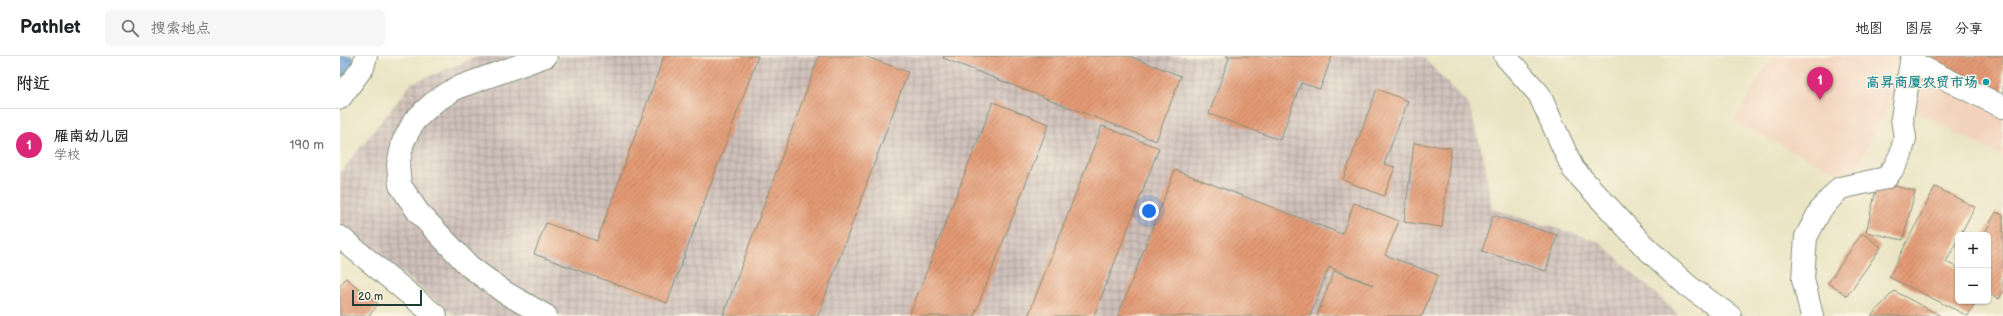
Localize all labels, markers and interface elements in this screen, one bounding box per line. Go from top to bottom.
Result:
search box [105,10,385,46]
text: Pathlet [20,16,81,39]
icon: search [119,17,141,39]
text: 搜索地点 [151,19,211,38]
text: 地图 [1855,20,1883,37]
text: 图层 [1905,20,1933,37]
text: 分享 [1955,20,1983,37]
pin: 1 [1807,67,1833,100]
text: 附近 [16,74,50,94]
place label: 高昇商厦农贸市场 [1866,74,1978,91]
marker: 高昇商厦农贸市场 [1981,77,1991,87]
text: 雁南幼儿园 [54,127,129,146]
text: 1 [26,137,32,153]
text: 190 m [290,137,324,153]
text: 学校 [54,147,80,163]
your location [1139,201,1159,221]
map controls [1955,232,1991,304]
button: + [1955,232,1991,268]
button: − [1955,268,1991,304]
scale bar [352,288,422,307]
text: 20 m [358,290,383,303]

